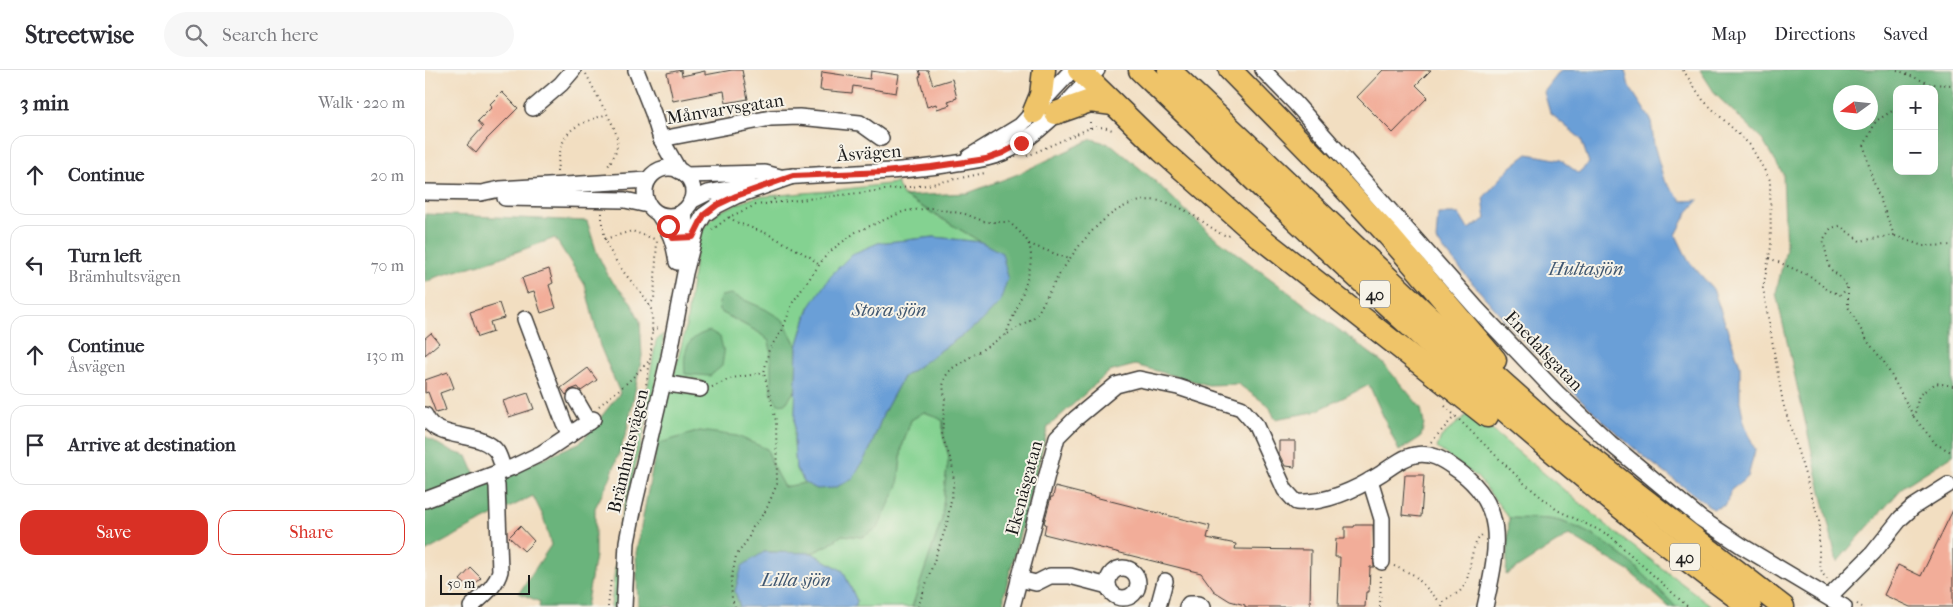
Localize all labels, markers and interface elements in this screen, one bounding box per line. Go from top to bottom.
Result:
search box [164,12,514,57]
text: Streetwise [25,21,134,49]
icon: search [182,21,210,49]
text: Search here [222,24,318,46]
text: Map [1712,24,1746,45]
text: Directions [1774,24,1855,45]
text: Saved [1883,24,1928,45]
north arrow [1833,85,1878,130]
map controls [1893,85,1938,175]
button: + [1893,85,1938,130]
street label: Månvarvsgatan [665,90,786,129]
text: 3 min [20,91,69,115]
text: Walk · 220 m [318,93,405,112]
button: − [1893,130,1938,175]
route end [1010,132,1033,155]
street label: Åsvägen [835,140,902,166]
icon: ahead [21,161,49,189]
text: Continue [68,164,144,186]
text: 20 m [370,166,404,185]
route start [657,215,680,238]
text: Turn left [68,245,142,267]
icon: left [21,251,49,279]
text: 70 m [371,256,404,275]
water label: Hultasjön [1548,258,1623,280]
text: Brämhultsvägen [68,267,181,286]
road number: 40 [1360,280,1390,308]
water label: Stora sjön [851,299,926,321]
street label: Enedalsgatan [1500,307,1587,396]
text: Continue [68,335,144,357]
icon: ahead [21,341,49,369]
text: 130 m [366,346,404,365]
text: Åsvägen [68,357,125,376]
street label: Brämhultsvägen [604,386,653,515]
icon: arrive [21,431,49,459]
text: Arrive at destination [68,434,236,456]
street label: Ekenäsgatan [1002,438,1047,538]
button: Save [20,510,208,555]
button: Share [218,510,405,555]
road number: 40 [1670,544,1700,571]
water label: Lilla sjön [759,569,831,591]
scale bar [440,572,530,595]
text: 50 m [447,575,475,592]

